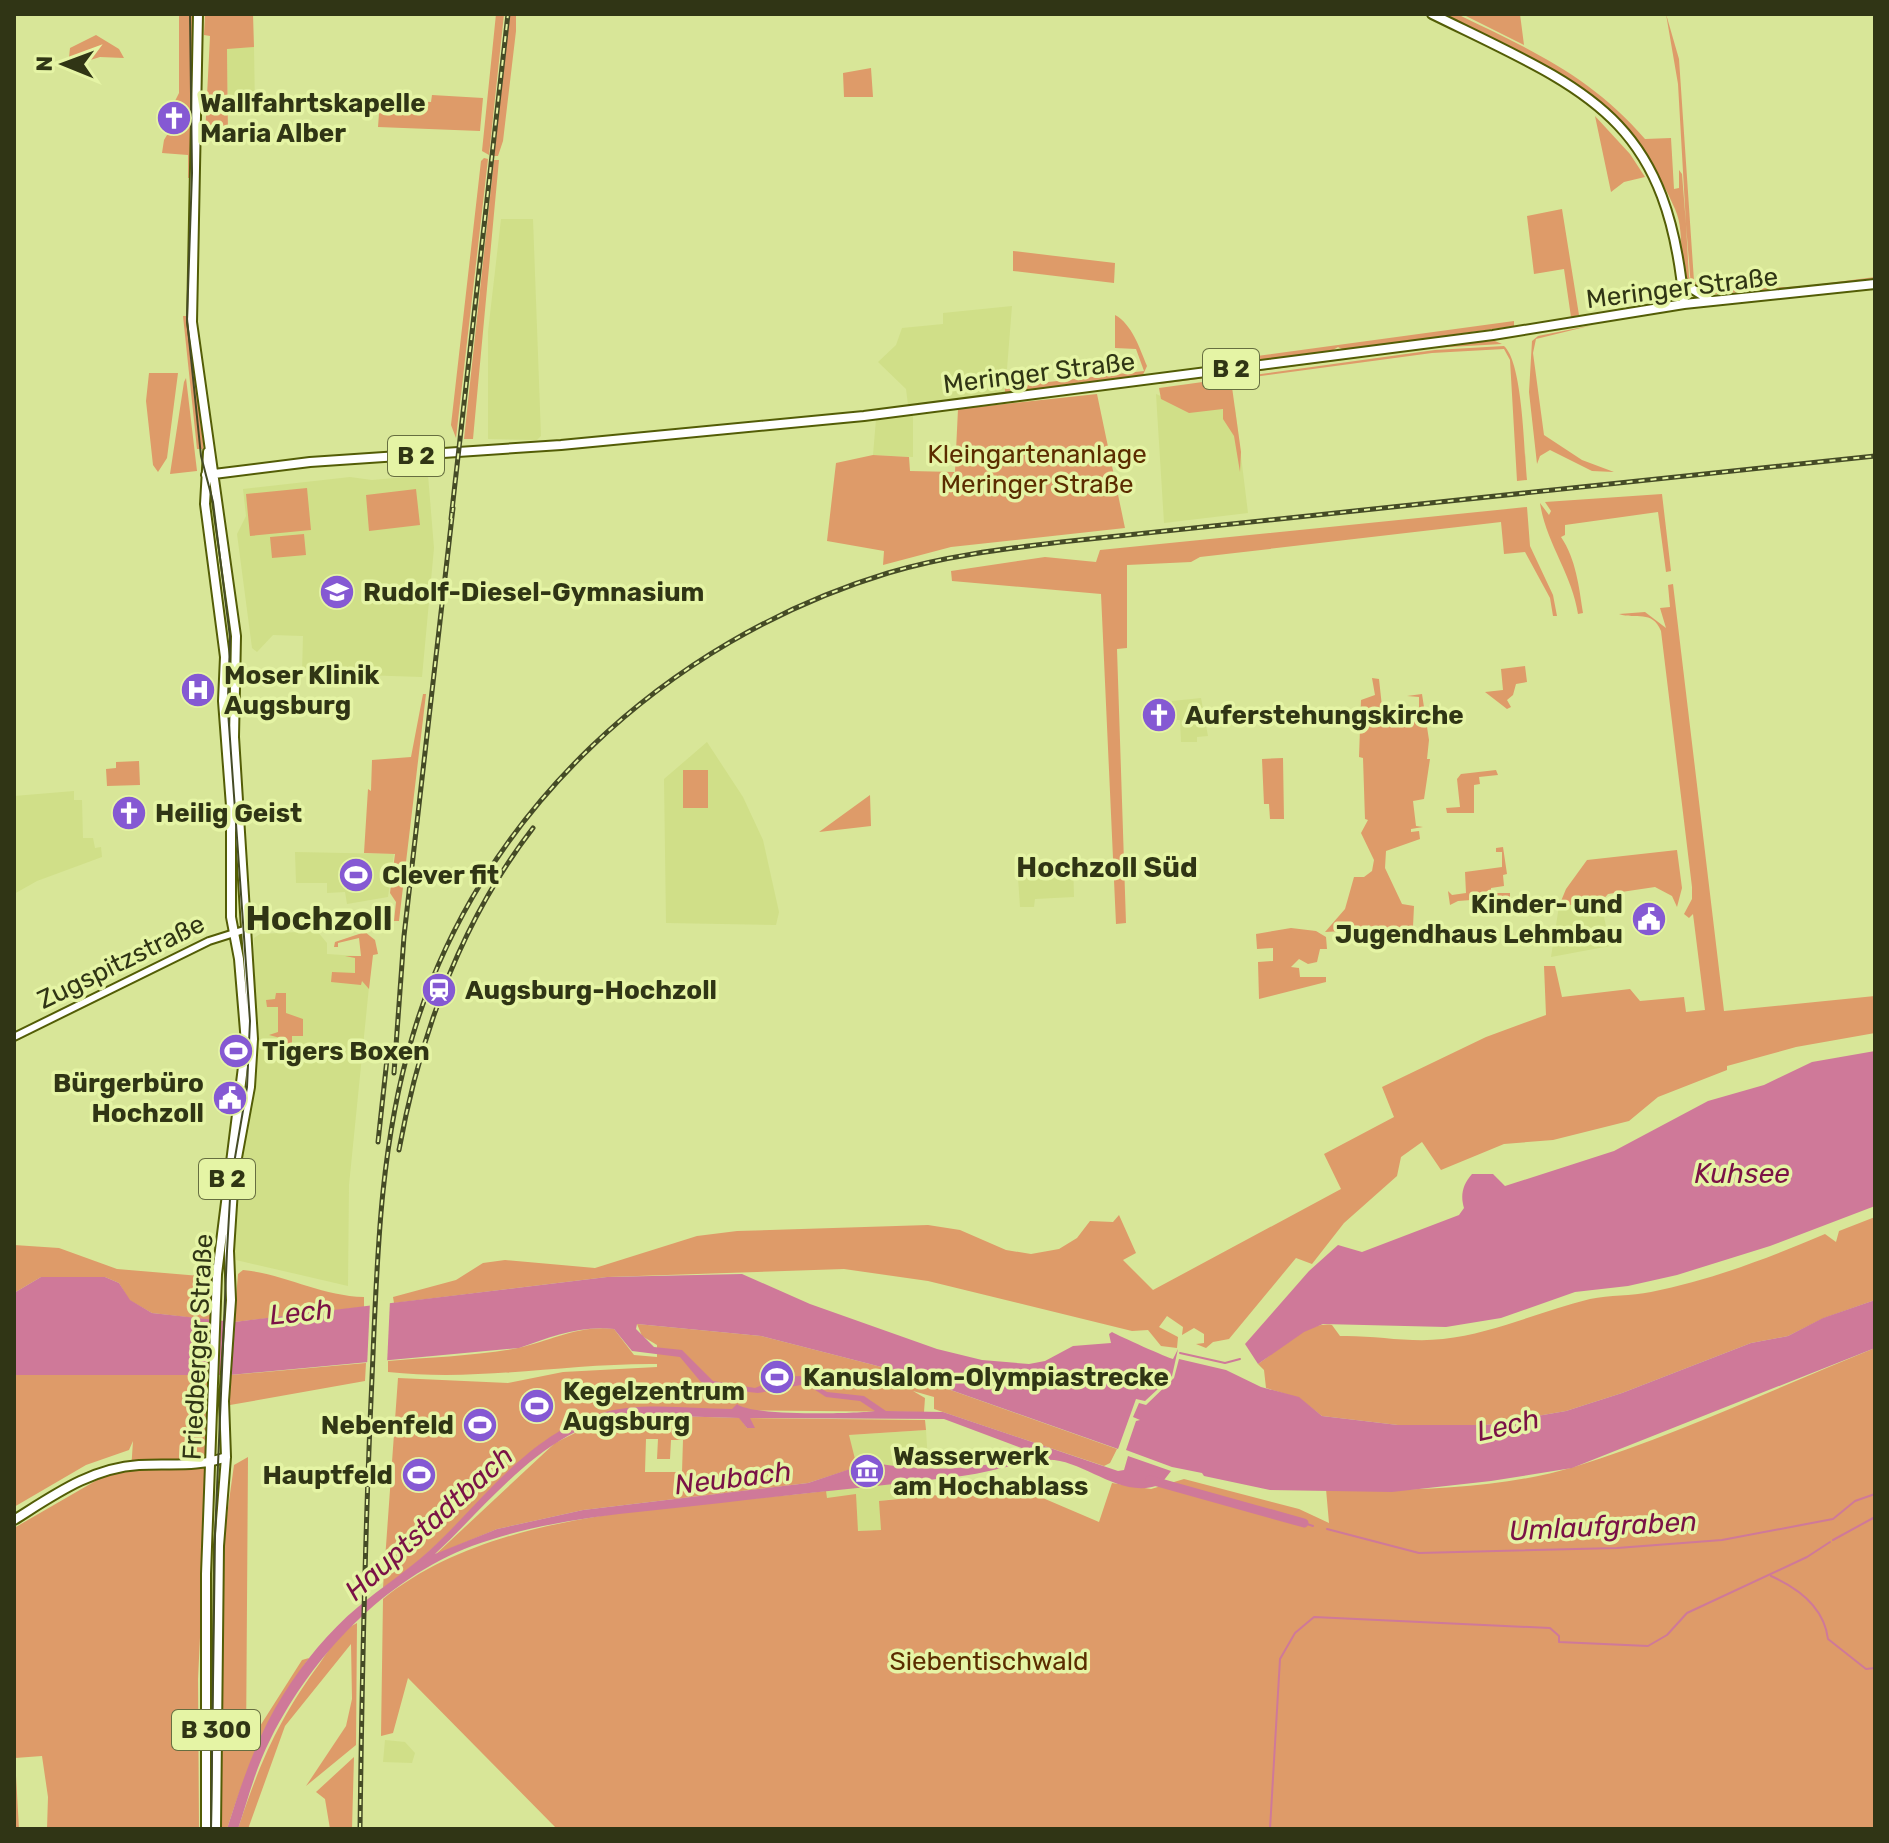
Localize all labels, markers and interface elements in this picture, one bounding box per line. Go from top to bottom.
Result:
north arrow [24,24,104,104]
text: N [31,56,58,72]
place label: Wallfahrtskapelle Maria Alber [200,88,426,149]
church icon: Wallfahrtskapelle Maria Alber [155,99,193,137]
street label: Meringer Straße [1584,261,1780,315]
street label: Meringer Straße [941,346,1137,400]
road number: B 2 [1203,349,1259,389]
road number: B 2 [388,436,444,476]
park label: Kleingartenanlage Meringer Straße [927,439,1147,500]
school or university icon: Rudolf-Diesel-Gymnasium [318,573,356,611]
place label: Rudolf-Diesel-Gymnasium [363,577,704,608]
place label: Moser Klinik Augsburg [224,660,380,721]
hospital icon: Moser Klinik Augsburg [179,671,217,709]
church icon: Auferstehungskirche [1140,696,1178,734]
place label: Auferstehungskirche [1185,700,1464,731]
church icon: Heilig Geist [110,794,148,832]
place label: Heilig Geist [155,798,302,829]
district label: Hochzoll Süd [1016,851,1198,884]
sports icon: Clever fit [337,856,375,894]
place label: Clever fit [382,860,499,891]
place label: Kinder- und Jugendhaus Lehmbau [1335,889,1623,950]
district label: Hochzoll [245,898,393,939]
public building icon: Kinder- und Jugendhaus Lehmbau [1630,900,1668,938]
street label: Zugspitzstraße [32,908,210,1016]
station icon: Augsburg-Hochzoll [420,971,458,1009]
place label: Augsburg-Hochzoll [465,975,717,1006]
sports icon: Tigers Boxen [217,1032,255,1070]
place label: Tigers Boxen [262,1036,430,1067]
place label: Bürgerbüro Hochzoll [53,1068,204,1129]
public building icon: Bürgerbüro Hochzoll [211,1079,249,1117]
water label: Kuhsee [1694,1157,1790,1190]
road number: B 2 [199,1159,255,1199]
street label: Friedberger Straße [177,1233,219,1461]
water label: Lech [268,1292,334,1332]
sports icon: Kanuslalom-Olympiastrecke [758,1358,796,1396]
place label: Kanuslalom-Olympiastrecke [803,1362,1169,1393]
place label: Kegelzentrum Augsburg [563,1376,745,1437]
sports icon: Kegelzentrum Augsburg [518,1387,556,1425]
water label: Lech [1473,1402,1543,1448]
sports icon: Nebenfeld [461,1406,499,1444]
place label: Nebenfeld [321,1410,454,1441]
water label: Hauptstadtbach [338,1439,520,1607]
place label: Wasserwerk am Hochablass [893,1441,1088,1502]
museum icon: Wasserwerk am Hochablass [848,1452,886,1490]
water label: Neubach [673,1454,793,1502]
sports icon: Hauptfeld [400,1456,438,1494]
place label: Hauptfeld [263,1460,393,1491]
water label: Umlaufgraben [1508,1505,1698,1547]
park label: Siebentischwald [890,1646,1088,1677]
road number: B 300 [172,1710,260,1750]

